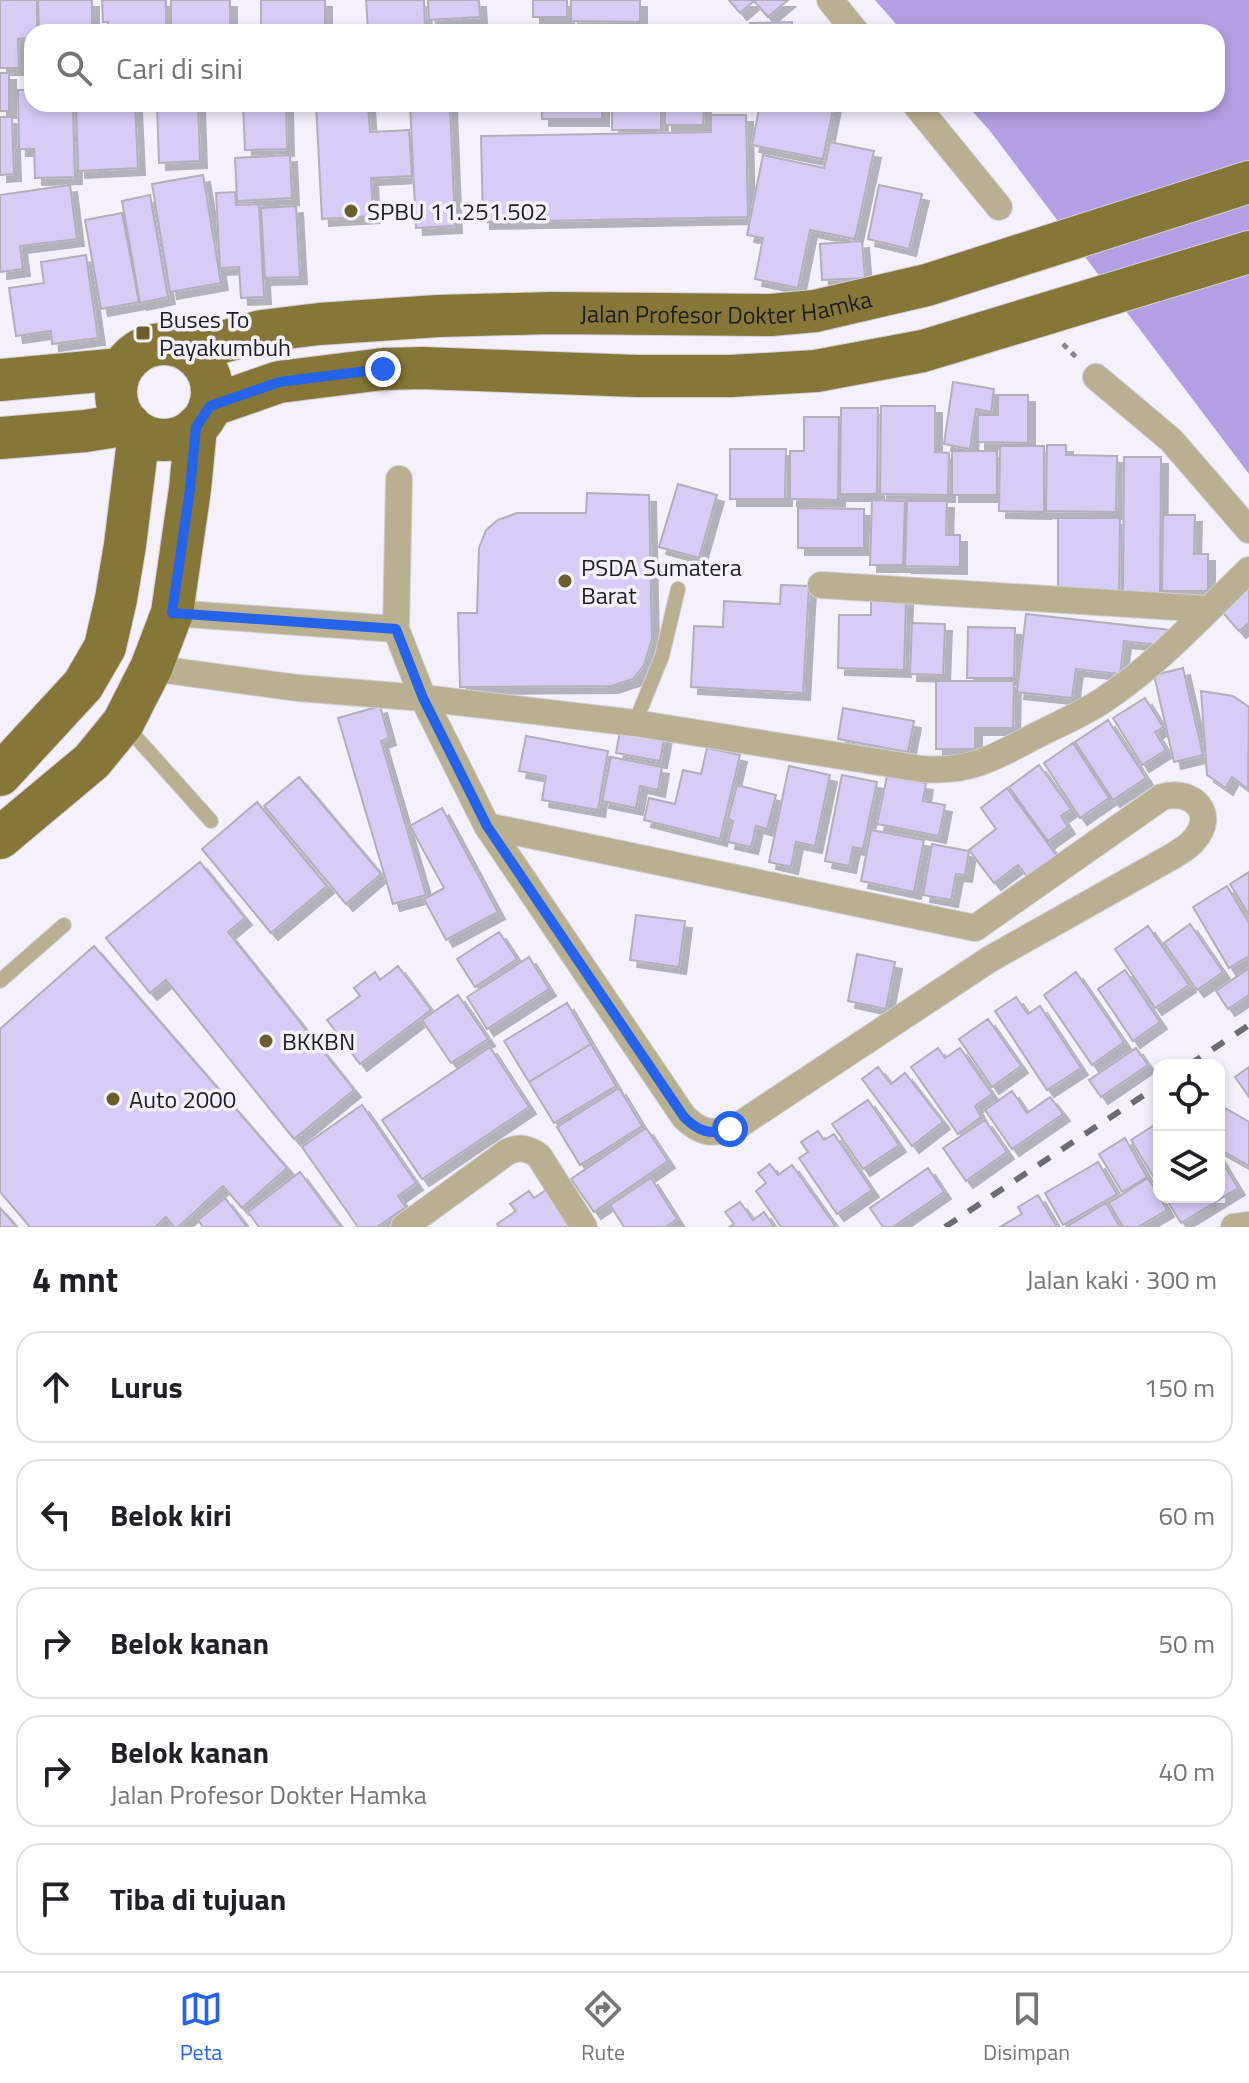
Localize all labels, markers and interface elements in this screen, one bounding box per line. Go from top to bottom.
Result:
search box [24,24,1225,112]
text: Cari di sini [116,45,243,91]
icon: search [52,46,96,90]
place label: SPBU 11.251.502 [367,193,548,229]
marker: SPBU 11.251.502 [342,202,360,220]
street label: Jalan Profesor Dokter Hamka [580,280,875,333]
place label: Buses To Payakumbuh [159,301,291,365]
marker: Buses To Payakumbuh [134,324,152,342]
route end [365,351,401,387]
place label: PSDA Sumatera Barat [581,549,742,613]
marker: PSDA Sumatera Barat [556,572,574,590]
place label: BKKBN [282,1023,355,1059]
marker: BKKBN [257,1032,275,1050]
map controls [1153,1059,1225,1203]
button: locate [1153,1059,1225,1131]
place label: Auto 2000 [129,1081,236,1117]
marker: Auto 2000 [104,1090,122,1108]
route start [712,1111,748,1147]
button: layers [1153,1131,1225,1203]
text: 4 mnt [32,1253,118,1305]
text: Jalan kaki · 300 m [1026,1260,1217,1299]
text: Lurus [110,1364,183,1410]
icon: ahead [34,1365,78,1409]
text: 150 m [1144,1368,1215,1407]
text: Belok kiri [110,1492,232,1538]
icon: left [34,1493,78,1537]
text: 60 m [1158,1496,1215,1535]
text: Belok kanan [110,1620,269,1666]
icon: right [34,1621,78,1665]
text: 50 m [1158,1624,1215,1663]
text: Belok kanan [110,1729,269,1775]
icon: right [34,1749,78,1793]
text: 40 m [1158,1752,1215,1791]
text: Jalan Profesor Dokter Hamka [110,1775,427,1814]
text: Tiba di tujuan [110,1876,286,1922]
icon: arrive [34,1877,78,1921]
tab: Peta [179,1987,223,2069]
tab: Rute [581,1987,625,2069]
tab: Disimpan [983,1987,1070,2069]

